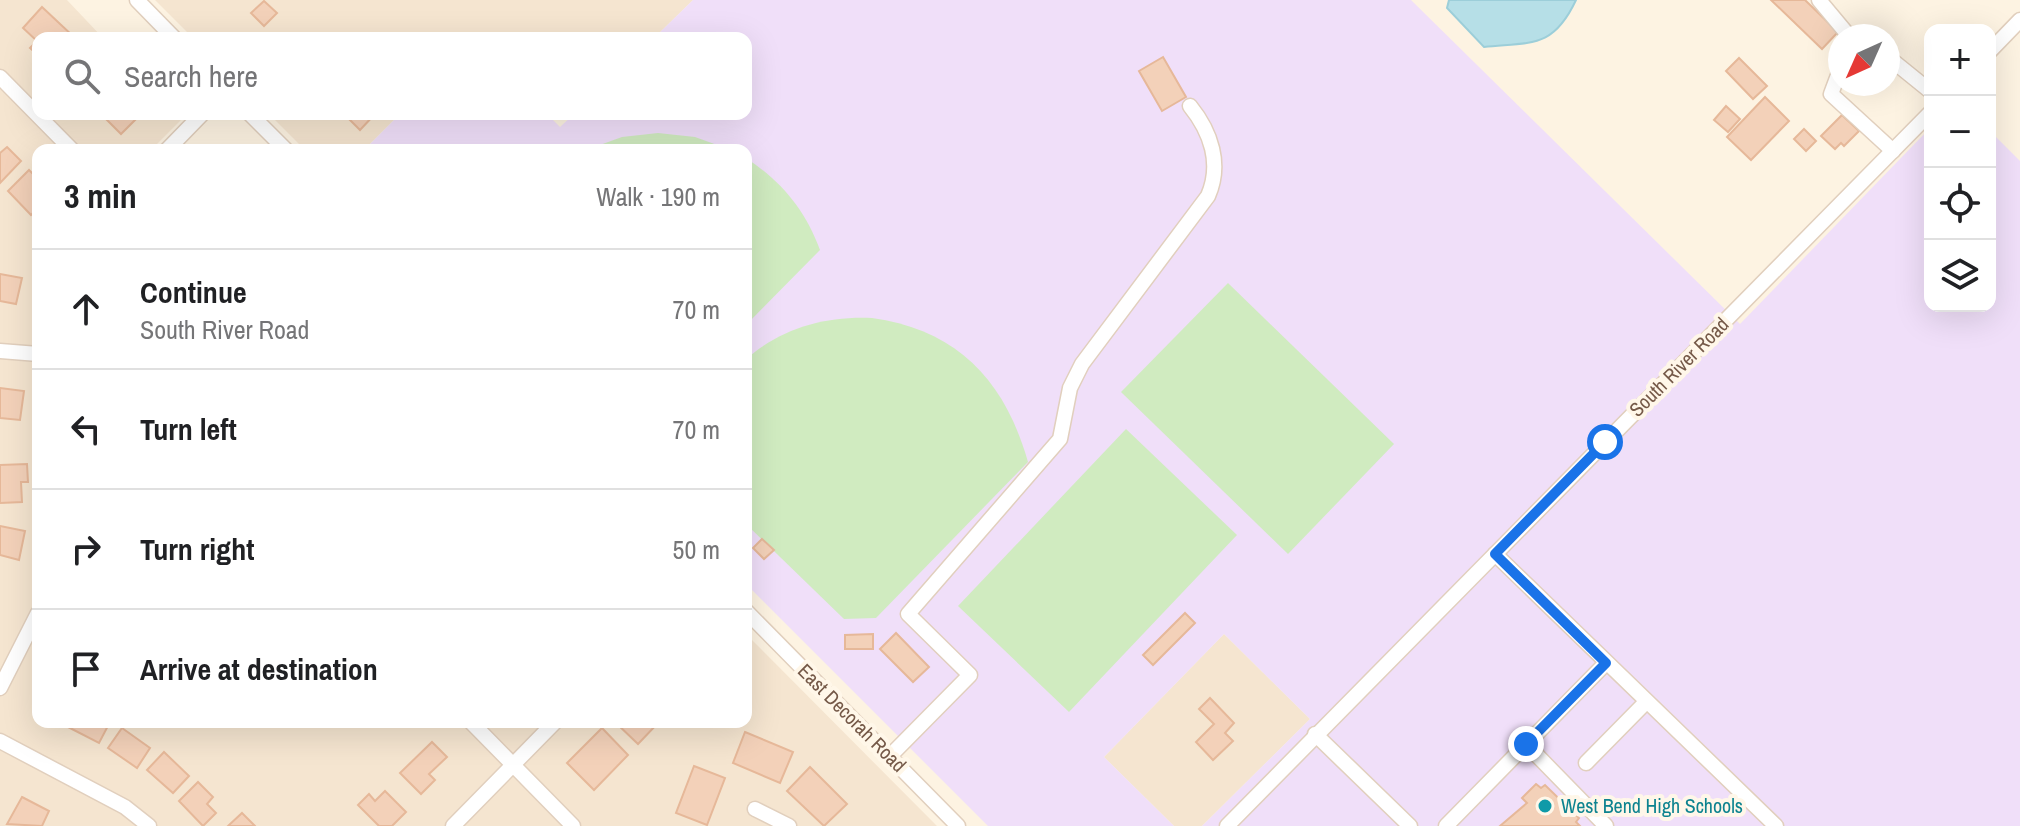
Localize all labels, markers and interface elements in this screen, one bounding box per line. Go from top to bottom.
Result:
north arrow [1828,24,1900,96]
map controls [1924,24,1996,312]
button: + [1924,24,1996,96]
search box [32,32,752,120]
icon: search [60,54,104,98]
text: Search here [124,56,258,96]
button: − [1924,96,1996,168]
button: locate [1924,168,1996,240]
text: 3 min [64,173,137,219]
text: Walk · 190 m [596,179,720,214]
button: layers [1924,240,1996,312]
text: Continue [140,272,247,312]
icon: ahead [64,287,108,331]
text: 70 m [673,292,720,327]
street label: South River Road [1623,311,1734,422]
text: South River Road [140,312,309,347]
icon: left [64,407,108,451]
text: Turn left [140,409,237,449]
text: 70 m [673,412,720,447]
route start [1587,424,1623,460]
icon: right [64,527,108,571]
text: Turn right [140,529,254,569]
text: 50 m [673,532,720,567]
icon: arrive [64,647,108,691]
text: Arrive at destination [140,649,378,689]
street label: East Decorah Road [792,657,913,778]
route end [1508,726,1544,762]
place label: West Bend High Schools [1561,792,1743,819]
marker: West Bend High Schools [1536,797,1554,815]

